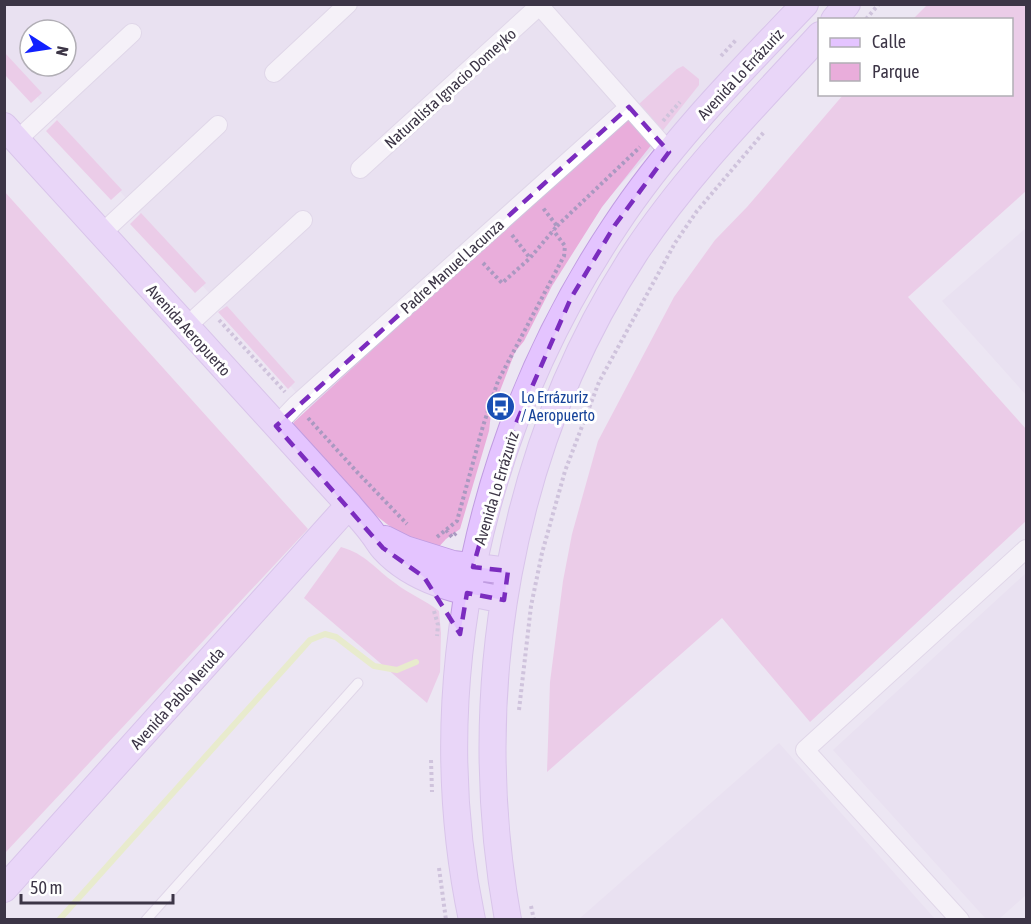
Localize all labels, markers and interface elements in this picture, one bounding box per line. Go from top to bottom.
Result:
north arrow [18,18,78,78]
legend [818,18,1013,96]
street label: Naturalista Ignacio Domeyko [381,24,520,152]
street label: Avenida Lo Errázuriz [693,25,787,123]
text: Calle [872,31,906,52]
text: N [53,45,72,58]
text: Parque [872,61,920,82]
street label: Padre Manuel Lacunza [397,215,507,317]
street label: Avenida Aeropuerto [143,281,235,380]
place label: Lo Errázuriz / Aeropuerto [521,388,595,425]
bus stop icon: Lo Errázuriz / Aeropuerto [484,390,516,422]
street label: Avenida Lo Errázuriz [470,429,522,547]
street label: Avenida Pablo Neruda [127,643,227,753]
scale bar [21,867,172,905]
text: 50 m [30,877,62,898]

